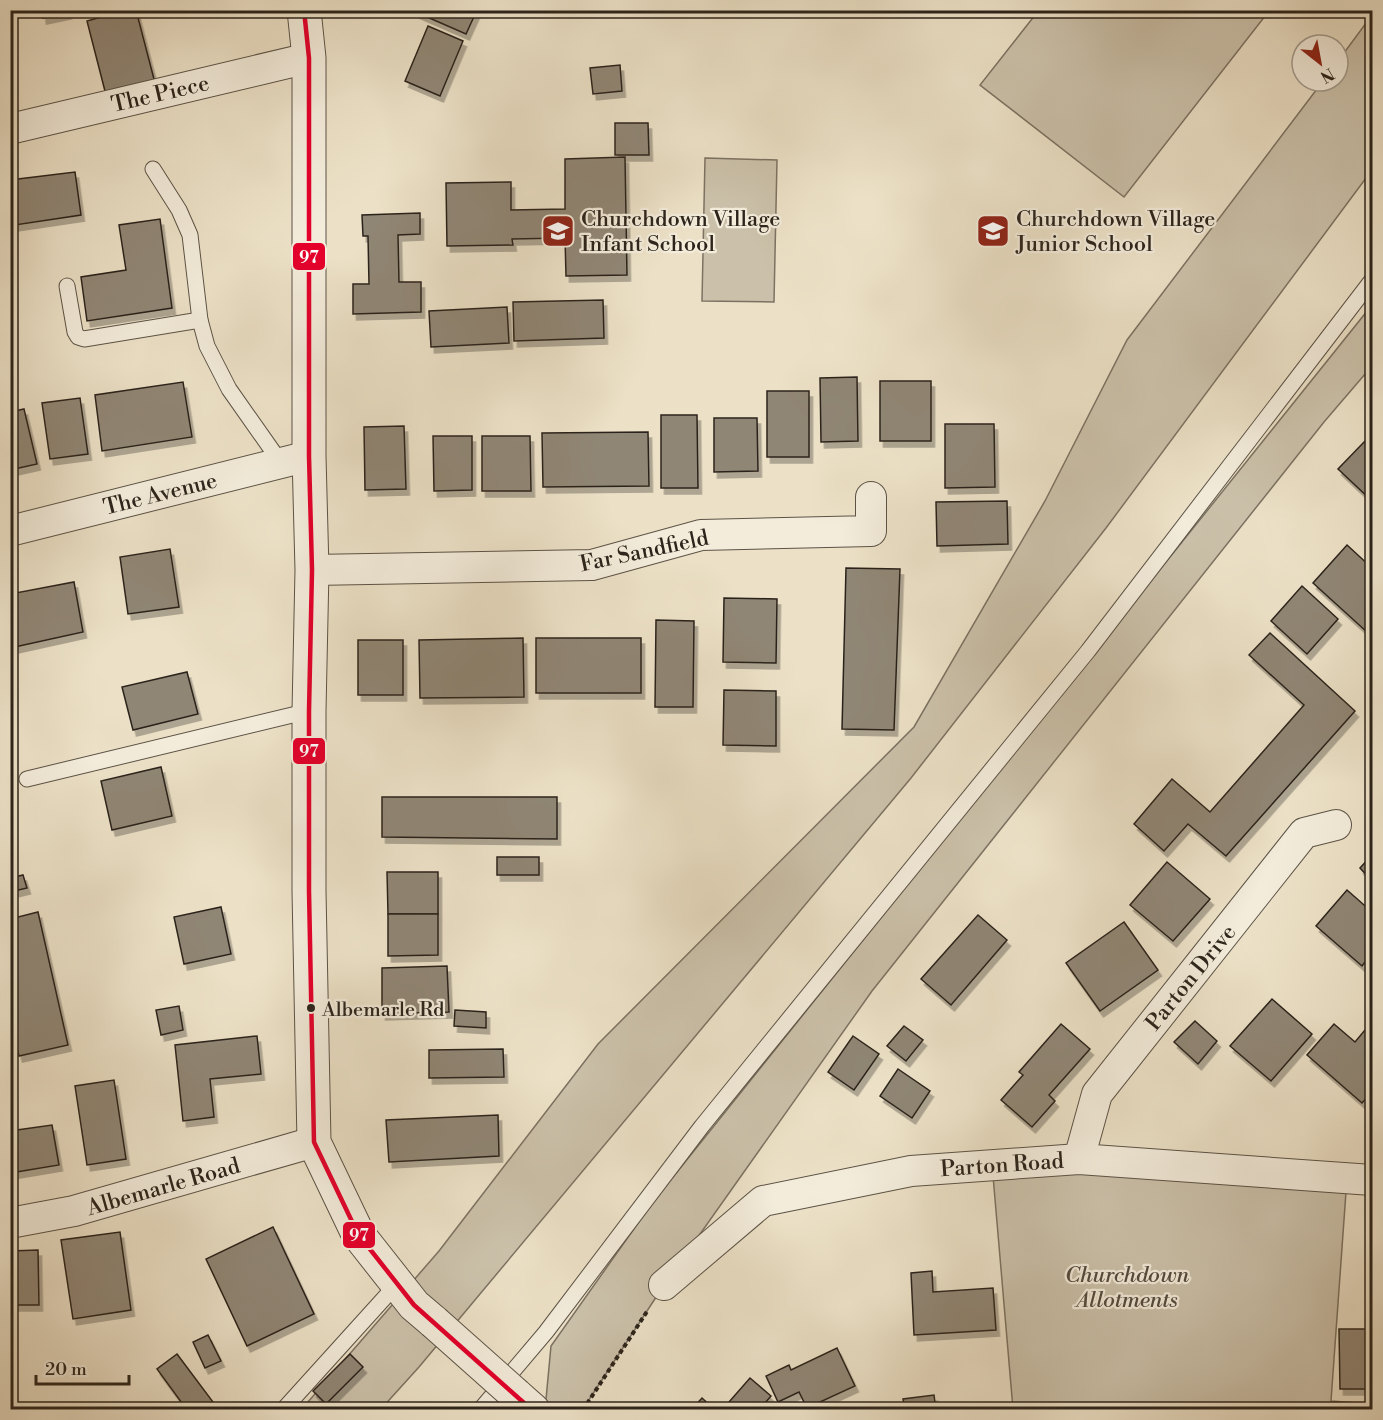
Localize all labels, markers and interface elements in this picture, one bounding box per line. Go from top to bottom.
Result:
north arrow [1290,33,1350,93]
text: N [1316,63,1338,87]
street label: The Piece [109,70,212,119]
place label: Churchdown Village Infant School [581,206,780,258]
place label: Churchdown Village Junior School [1015,206,1215,258]
school or university icon: Churchdown Village Infant School [540,213,576,249]
school or university icon: Churchdown Village Junior School [975,213,1011,249]
line badge: 97 [292,242,326,271]
text: 97 [299,248,319,268]
street label: The Avenue [101,467,220,522]
street label: Far Sandfield [577,525,712,578]
line badge: 97 [292,737,326,765]
text: 97 [299,742,319,762]
street label: Parton Drive [1140,919,1242,1036]
place label: Albemarle Rd [321,998,445,1023]
marker: Albemarle Rd [305,1002,317,1014]
street label: Parton Road [939,1148,1065,1183]
street label: Albemarle Road [83,1153,244,1222]
line badge: 97 [342,1221,376,1249]
text: 97 [349,1226,369,1246]
park label: Churchdown Allotments [1065,1262,1190,1314]
scale bar [36,1348,129,1386]
text: 20 m [45,1358,87,1381]

